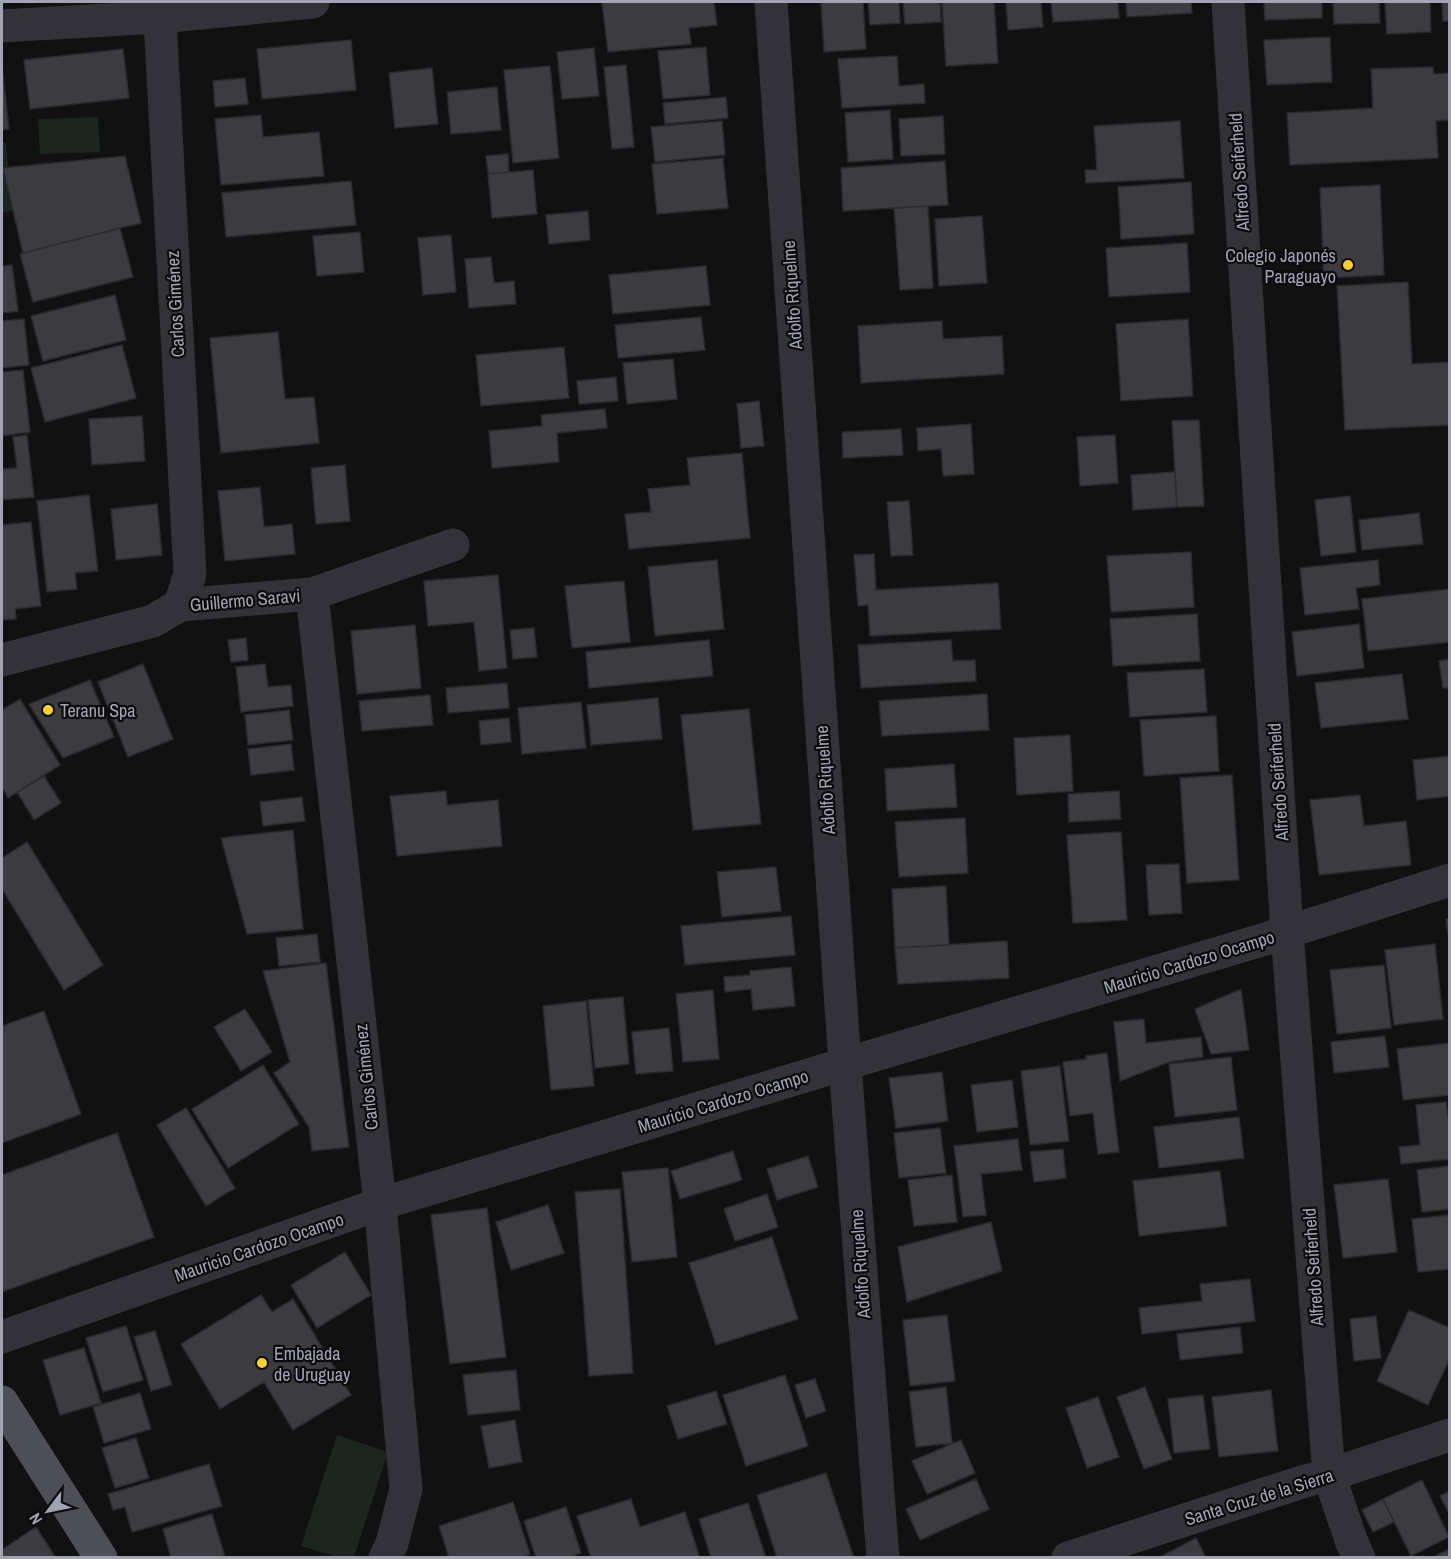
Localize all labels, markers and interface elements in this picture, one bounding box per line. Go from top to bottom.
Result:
street label: Alfredo Seiferheld [1222,112,1256,233]
street label: Adolfo Riquelme [776,240,808,351]
place label: Colegio Japonés Paraguayo [1225,243,1336,289]
street label: Carlos Giménez [160,250,190,358]
marker: Colegio Japonés Paraguayo [1341,258,1355,272]
street label: Guillermo Saravi [189,583,301,617]
place label: Teranu Spa [60,698,136,723]
marker: Teranu Spa [41,703,55,717]
street label: Alfredo Seiferheld [1261,722,1295,843]
street label: Adolfo Riquelme [809,725,841,836]
street label: Mauricio Cardozo Ocampo [1101,924,1277,1000]
street label: Carlos Giménez [348,1023,384,1131]
street label: Mauricio Cardozo Ocampo [635,1063,811,1139]
street label: Mauricio Cardozo Ocampo [171,1206,347,1288]
street label: Alfredo Seiferheld [1296,1207,1330,1328]
street label: Adolfo Riquelme [844,1209,876,1320]
place label: Embajada de Uruguay [274,1341,351,1387]
marker: Embajada de Uruguay [255,1356,269,1370]
street label: Santa Cruz de la Sierra [1182,1462,1336,1532]
north arrow [18,1481,78,1541]
text: N [23,1509,47,1529]

